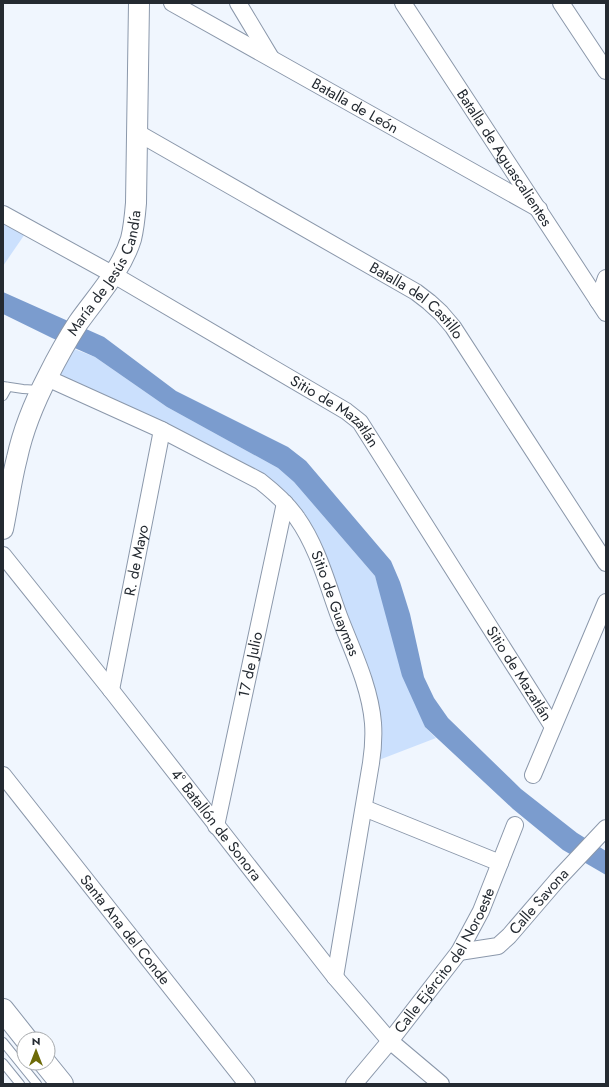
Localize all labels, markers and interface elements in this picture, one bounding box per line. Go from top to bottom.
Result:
street label: Batalla de León [308,73,403,139]
street label: Batalla de Aguascalientes [451,85,557,231]
street label: María de Jesús Candía [62,209,146,340]
street label: Batalla del Castillo [365,257,469,343]
street label: Sitio de Mazatlán [286,370,384,452]
street label: R. de Mayo [119,523,154,598]
street label: Sitio de Guaymas [305,547,365,659]
street label: Sitio de Mazatlán [481,622,558,725]
street label: 17 de Julio [233,630,268,700]
street label: 4° Batallón de Sonora [165,764,267,886]
street label: Calle Savona [504,863,574,940]
street label: Santa Ana del Conde [75,870,176,990]
street label: Calle Ejército del Noroeste [389,884,500,1038]
north arrow [16,1031,56,1071]
text: N [32,1033,40,1049]

